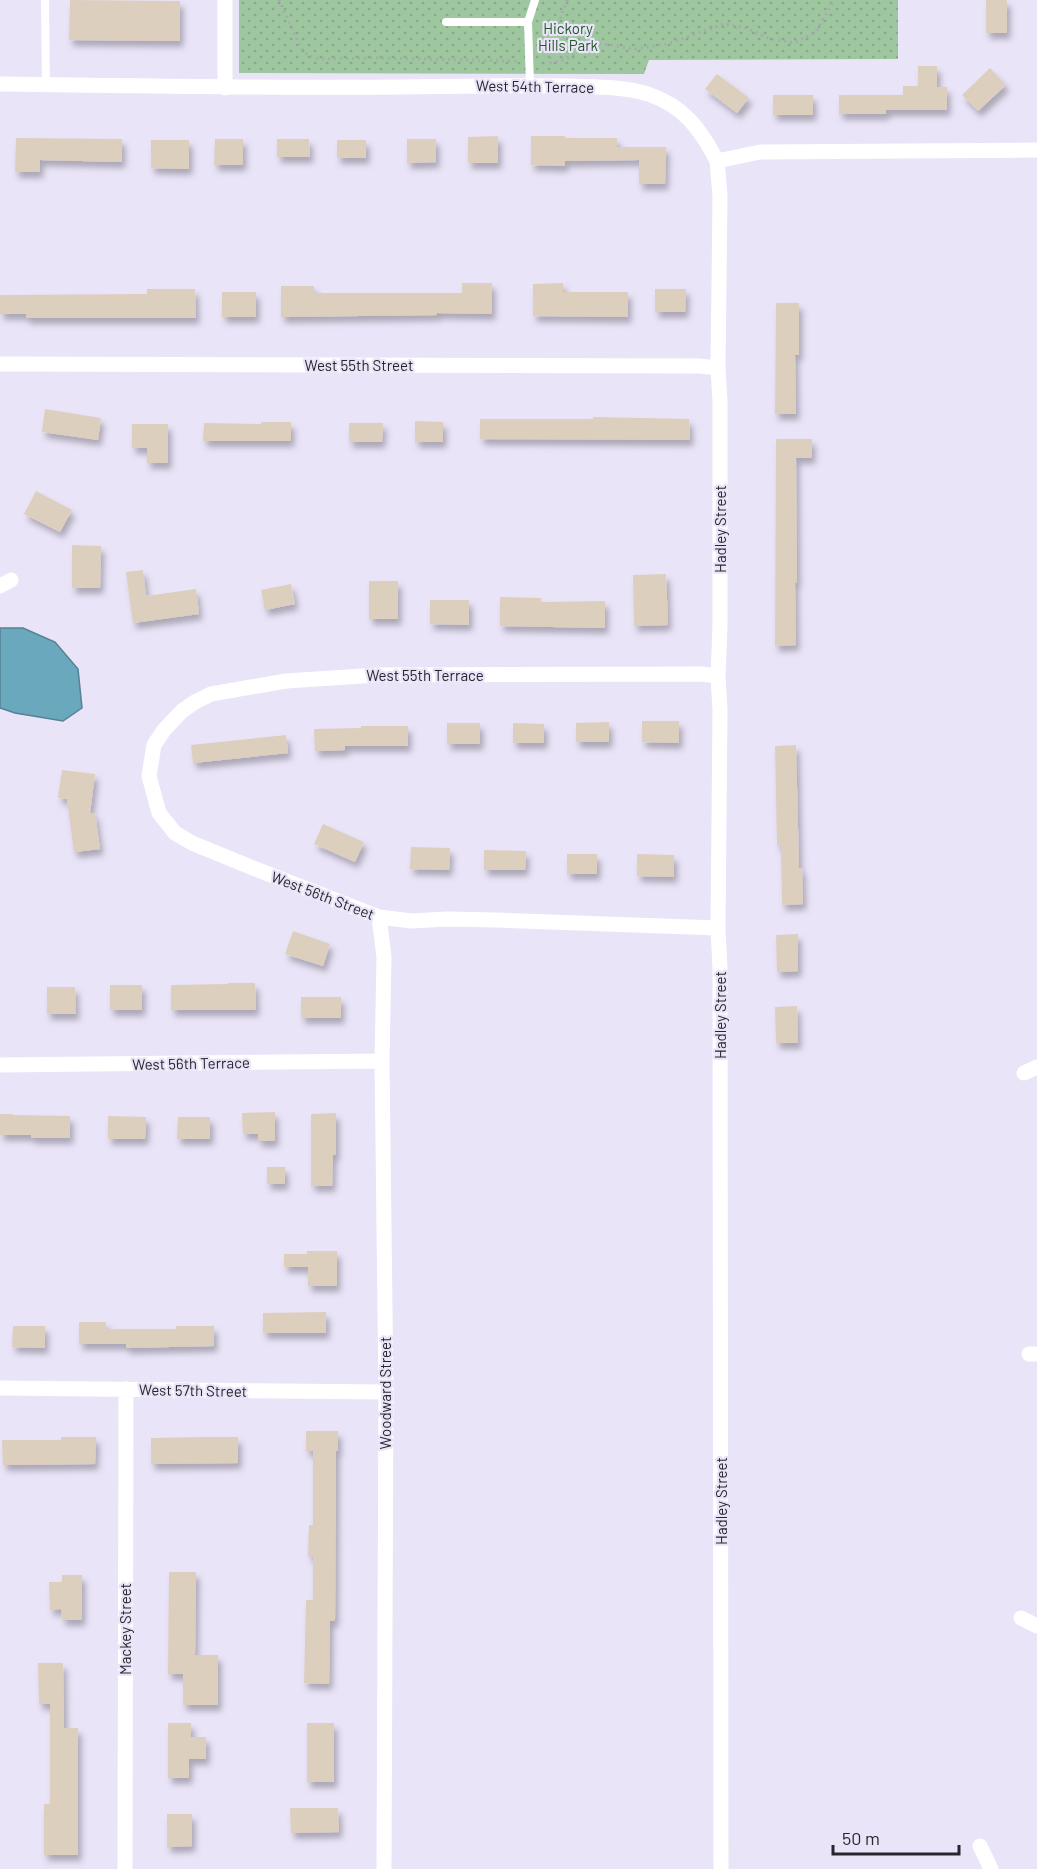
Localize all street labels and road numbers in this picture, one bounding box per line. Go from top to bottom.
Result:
street label: West 54th Terrace [476,76,594,96]
street label: West 55th Street [305,356,413,374]
street label: Hadley Street [711,485,729,573]
street label: West 55th Terrace [366,666,484,684]
street label: West 56th Street [269,867,377,923]
street label: Hadley Street [711,971,729,1059]
street label: West 56th Terrace [132,1053,250,1073]
street label: Woodward Street [376,1337,394,1449]
street label: West 57th Street [139,1380,247,1400]
street label: Hadley Street [712,1457,730,1545]
street label: Mackey Street [116,1583,134,1675]

